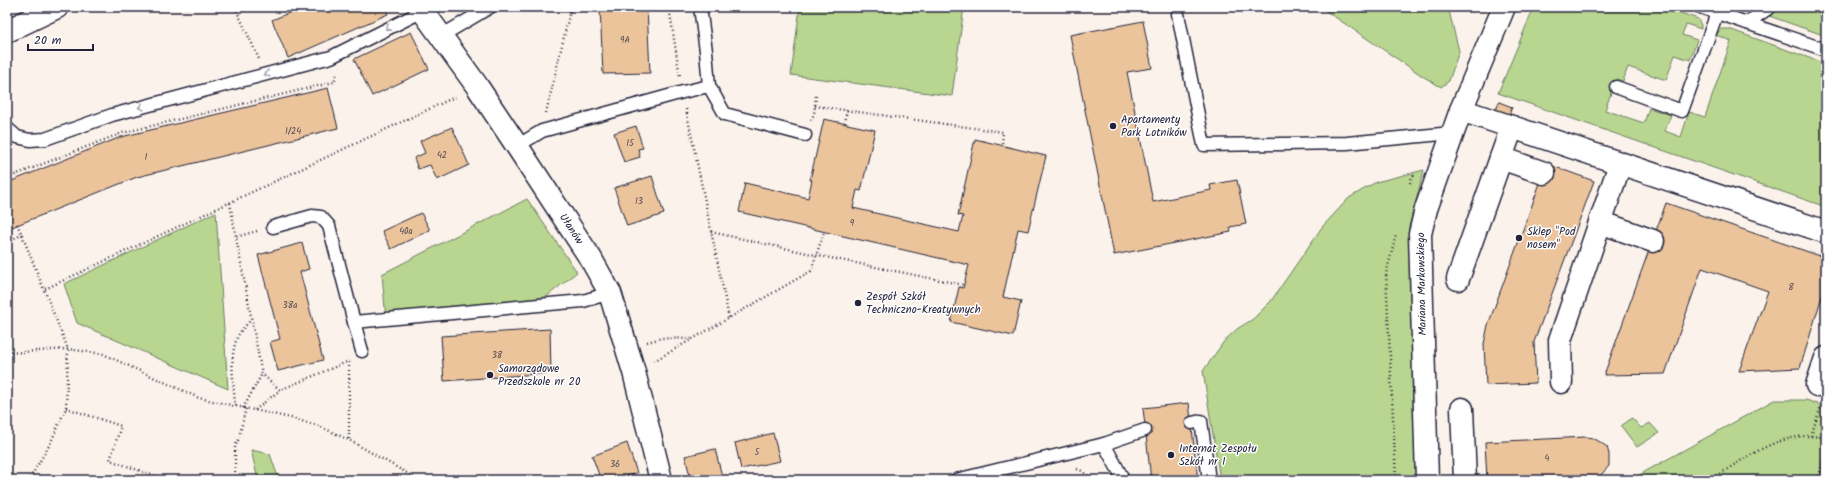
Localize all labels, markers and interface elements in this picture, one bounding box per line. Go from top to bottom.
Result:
one-way arrow [385,23,392,31]
scale bar [28,26,93,52]
text: 20 m [34,31,62,50]
house number: 9A [620,33,630,48]
one-way arrow [264,69,271,78]
one-way arrow [138,102,145,111]
place label: Apartamenty Park Lotników [1121,111,1187,142]
marker: Apartamenty Park Lotników [1108,121,1118,131]
house number: 1/24 [285,124,301,139]
house number: 15 [626,136,635,151]
house number: 42 [437,148,447,163]
house number: 1 [145,150,148,165]
house number: 13 [635,194,643,209]
street label: Ułanów [554,210,588,249]
house number: 9 [850,216,855,231]
place label: Sklep "Pod nosem" [1527,223,1576,254]
house number: 40a [399,224,413,239]
street label: Mariana Markowskiego [1412,232,1432,336]
marker: Sklep "Pod nosem" [1514,233,1524,243]
house number: 8 [1788,280,1794,295]
place label: Zespół Szkół Techniczno-Kreatywnych [866,288,981,319]
house number: 38a [283,298,297,313]
marker: Zespół Szkół Techniczno-Kreatywnych [853,298,863,308]
house number: 38 [492,348,503,363]
place label: Samorządowe Przedszkole nr 20 [498,360,581,391]
marker: Samorządowe Przedszkole nr 20 [485,370,495,380]
place label: Internat Zespołu Szkół nr 1 [1179,440,1257,471]
house number: 5 [755,445,761,460]
marker: Internat Zespołu Szkół nr 1 [1166,450,1176,460]
house number: 4 [1545,451,1550,466]
house number: 36 [610,457,620,472]

